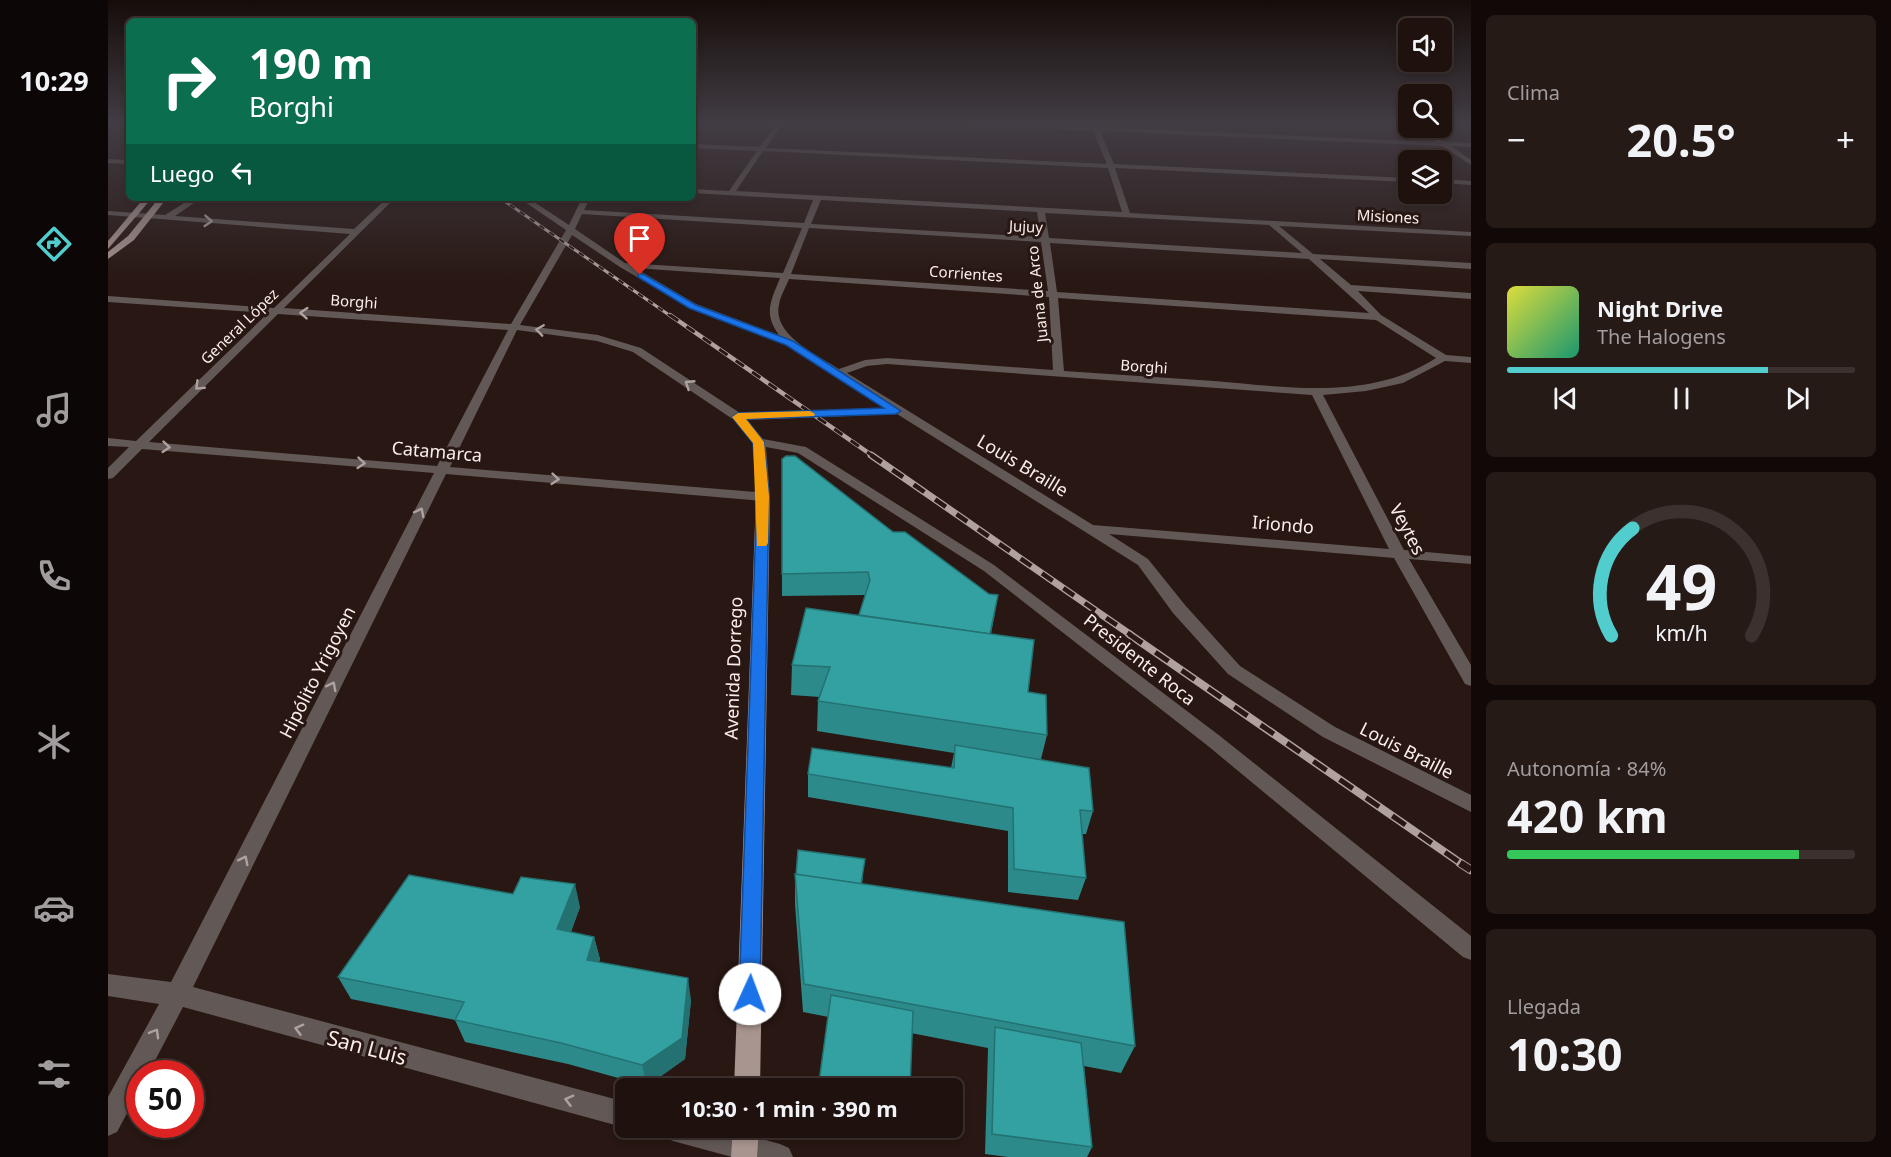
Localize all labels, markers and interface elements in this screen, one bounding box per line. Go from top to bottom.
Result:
map controls [1398,18,1452,204]
button: sound [1398,18,1452,72]
text: 190 m [249,34,373,91]
icon: right [150,42,228,120]
text: 10:29 [19,62,89,99]
text: Clima [1507,79,1560,106]
button: search [1398,84,1452,138]
text: Borghi [249,88,334,125]
text: 20.5° [1627,109,1735,170]
text: − [1507,117,1526,162]
text: + [1836,117,1855,162]
button: layers [1398,150,1452,204]
icon: left [226,156,259,189]
text: Luego [150,158,214,188]
street label: Misiones [1356,204,1420,228]
pin [614,213,665,275]
one-way arrow [204,214,213,227]
street label: Jujuy [1006,215,1044,237]
icon: arrive [623,222,656,255]
icon: directions [33,223,75,265]
street label: Juana de Arco [1022,245,1052,345]
street label: Corrientes [929,260,1003,286]
street label: General López [196,284,282,368]
street label: Borghi [330,289,378,313]
text: Night Drive [1597,293,1723,323]
one-way arrow [299,307,308,320]
text: The Halogens [1597,323,1726,350]
one-way arrow [535,325,544,337]
street label: Borghi [1120,354,1168,378]
one-way arrow [196,379,206,390]
one-way arrow [684,381,695,392]
icon: previous [1549,382,1582,415]
icon: pause [1665,382,1698,415]
icon: next [1781,382,1814,415]
icon: music [33,389,75,431]
street label: Louis Braille [973,428,1073,502]
street label: Catamarca [391,435,483,467]
one-way arrow [162,440,171,453]
one-way arrow [356,456,365,469]
one-way arrow [550,472,560,485]
street label: Veytes [1385,499,1431,559]
one-way arrow [413,508,424,519]
street label: Iriondo [1251,509,1315,539]
text: 49 [1645,543,1717,628]
icon: phone [33,555,75,597]
street label: Avenida Dorrego [719,596,747,740]
street label: Hipólito Yrigoyen [273,602,361,742]
street label: Presidente Roca [1079,608,1201,710]
text: km/h [1655,618,1707,647]
one-way arrow [325,682,336,693]
street label: Louis Braille [1356,716,1458,784]
icon: climate [33,721,75,763]
text: Autonomía · 84% [1507,755,1666,782]
text: 420 km [1507,785,1668,846]
one-way arrow [237,856,249,867]
icon: car [33,887,75,929]
position arrow [718,962,782,1026]
text: Llegada [1507,993,1581,1020]
one-way arrow [294,1023,304,1036]
street label: San Luis [324,1023,410,1071]
text: 10:30 [1507,1023,1623,1084]
one-way arrow [147,1029,159,1040]
icon: filters [33,1053,75,1095]
speed limit sign: 50 [126,1060,204,1138]
text: 10:30 · 1 min · 390 m [680,1093,898,1123]
one-way arrow [564,1095,574,1108]

